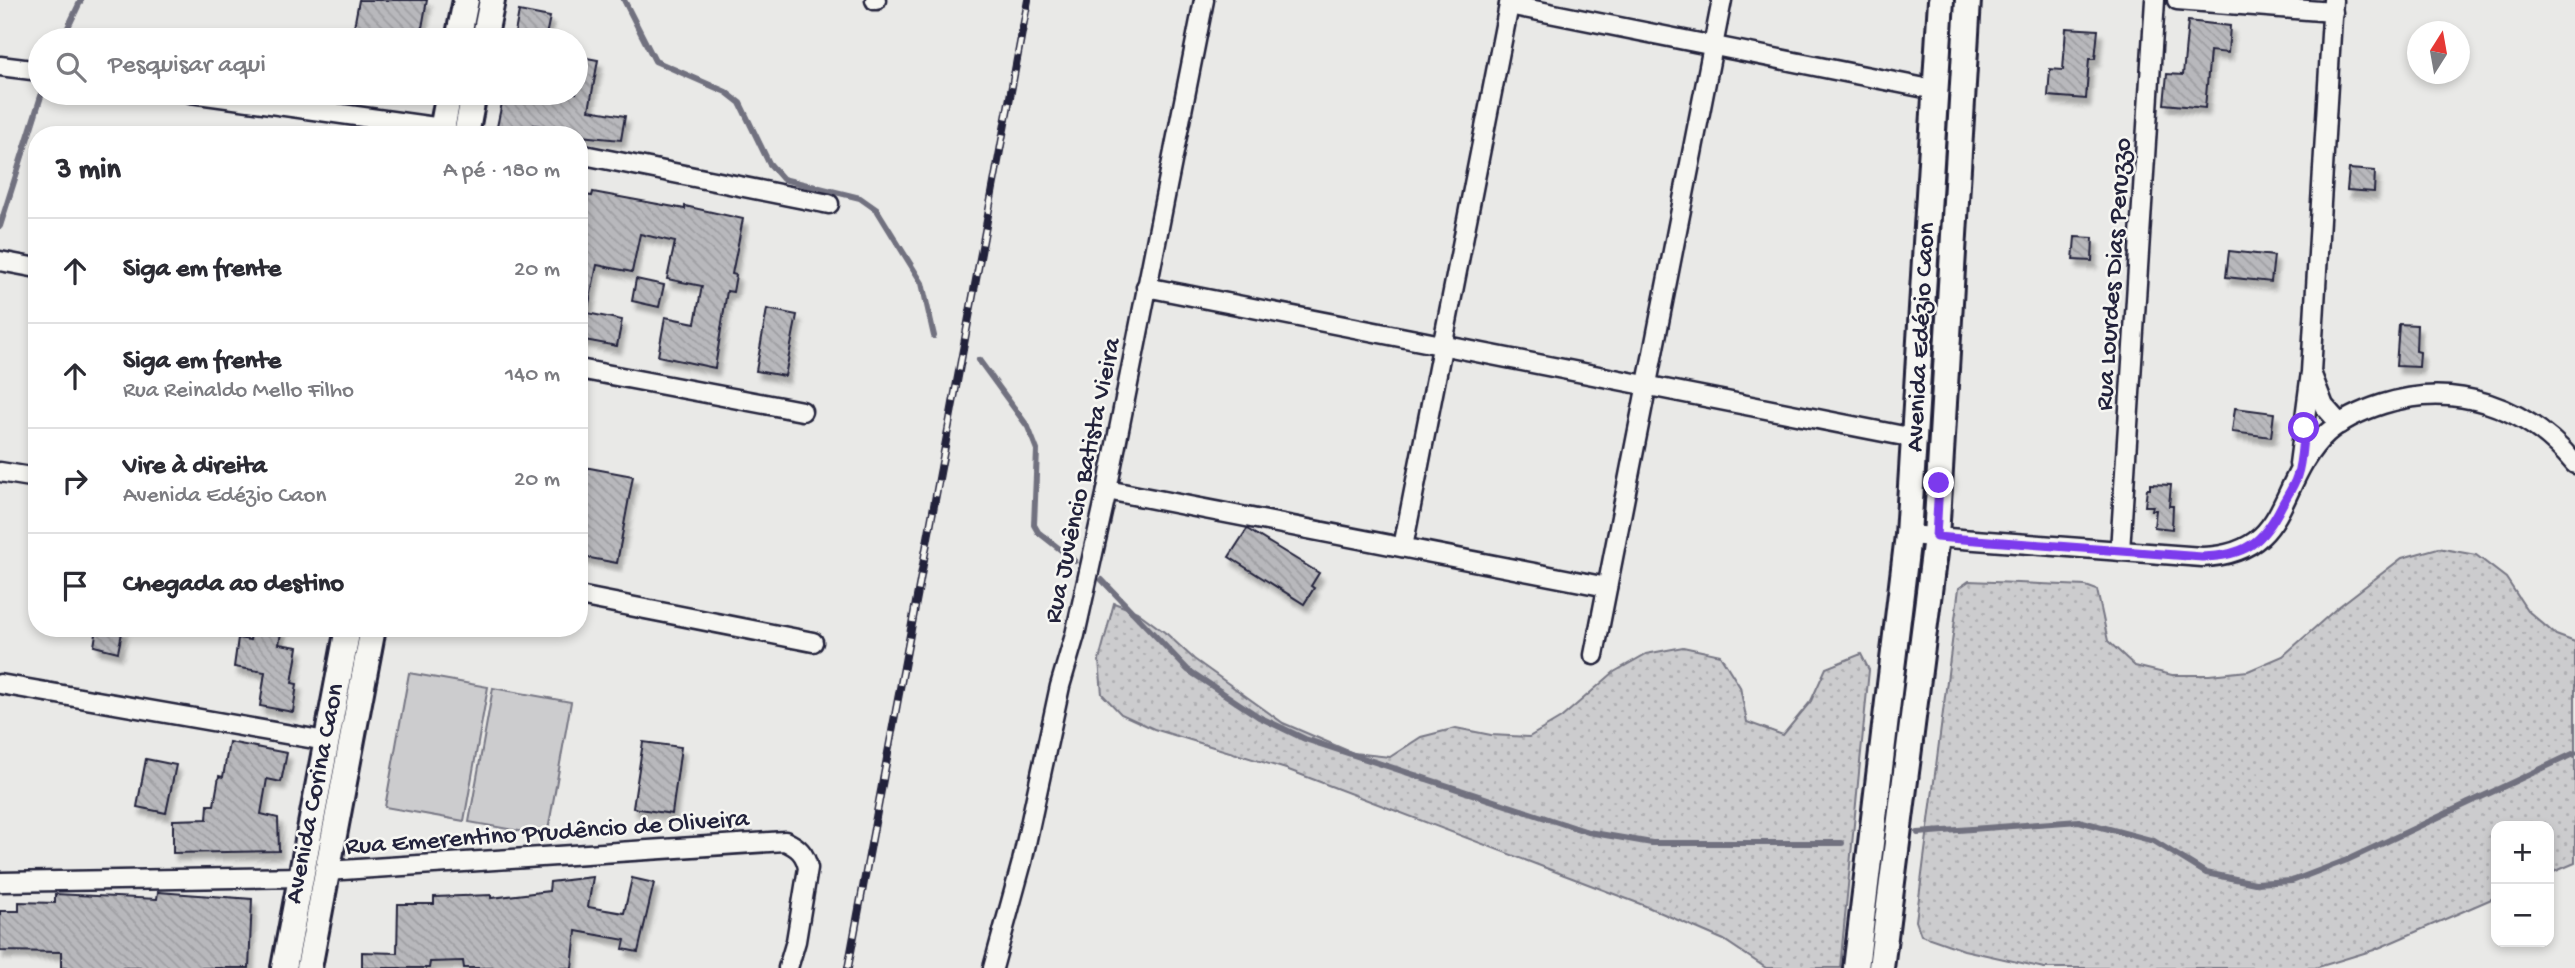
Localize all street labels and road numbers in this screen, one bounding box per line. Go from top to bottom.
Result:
street label: Rua Lourdes Dias Peruzzo [2090,137,2140,412]
street label: Avenida Edézio Caon [1901,221,1944,453]
street label: Rua Juvêncio Batista Vieira [1039,334,1130,627]
street label: Avenida Corina Caon [280,680,353,907]
street label: Rua Emerentino Prudêncio de Oliveira [344,805,752,864]

